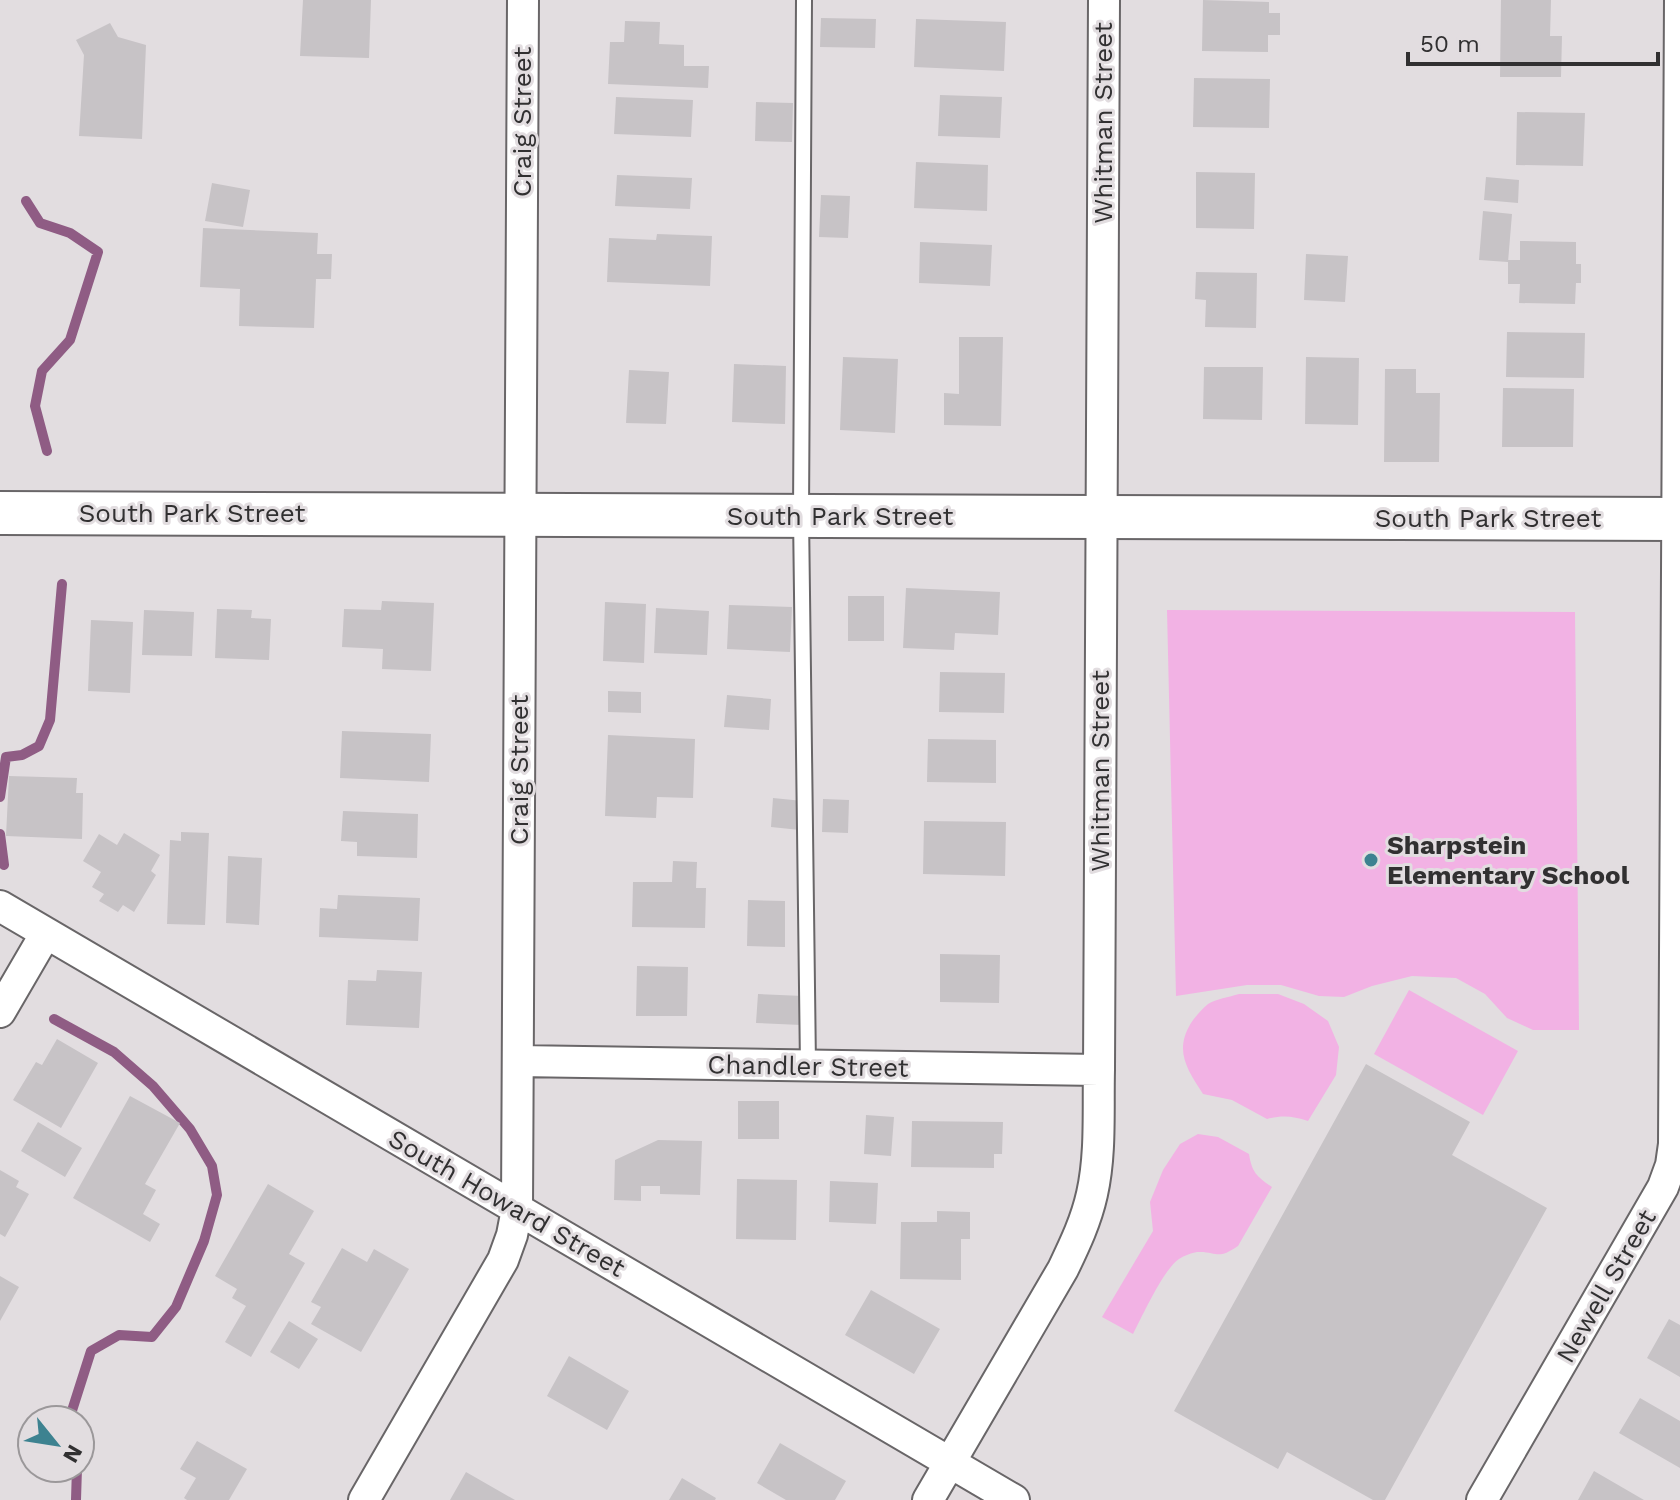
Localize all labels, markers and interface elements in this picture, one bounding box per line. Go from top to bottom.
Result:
scale bar [1408,16,1658,66]
street label: Whitman Street [1088,22,1118,224]
text: 50 m [1420,30,1480,58]
street label: Craig Street [507,47,537,197]
street label: South Park Street [79,498,305,528]
street label: South Park Street [727,501,953,531]
street label: South Park Street [1375,503,1601,533]
street label: Whitman Street [1085,670,1115,872]
street label: Craig Street [504,695,534,845]
place label: Sharpstein Elementary School [1387,830,1630,890]
marker: Sharpstein Elementary School [1362,851,1380,869]
street label: Chandler Street [707,1049,909,1083]
street label: South Howard Street [383,1123,631,1283]
street label: Newell Street [1550,1204,1662,1368]
north arrow [16,1404,96,1484]
text: N [58,1440,88,1467]

